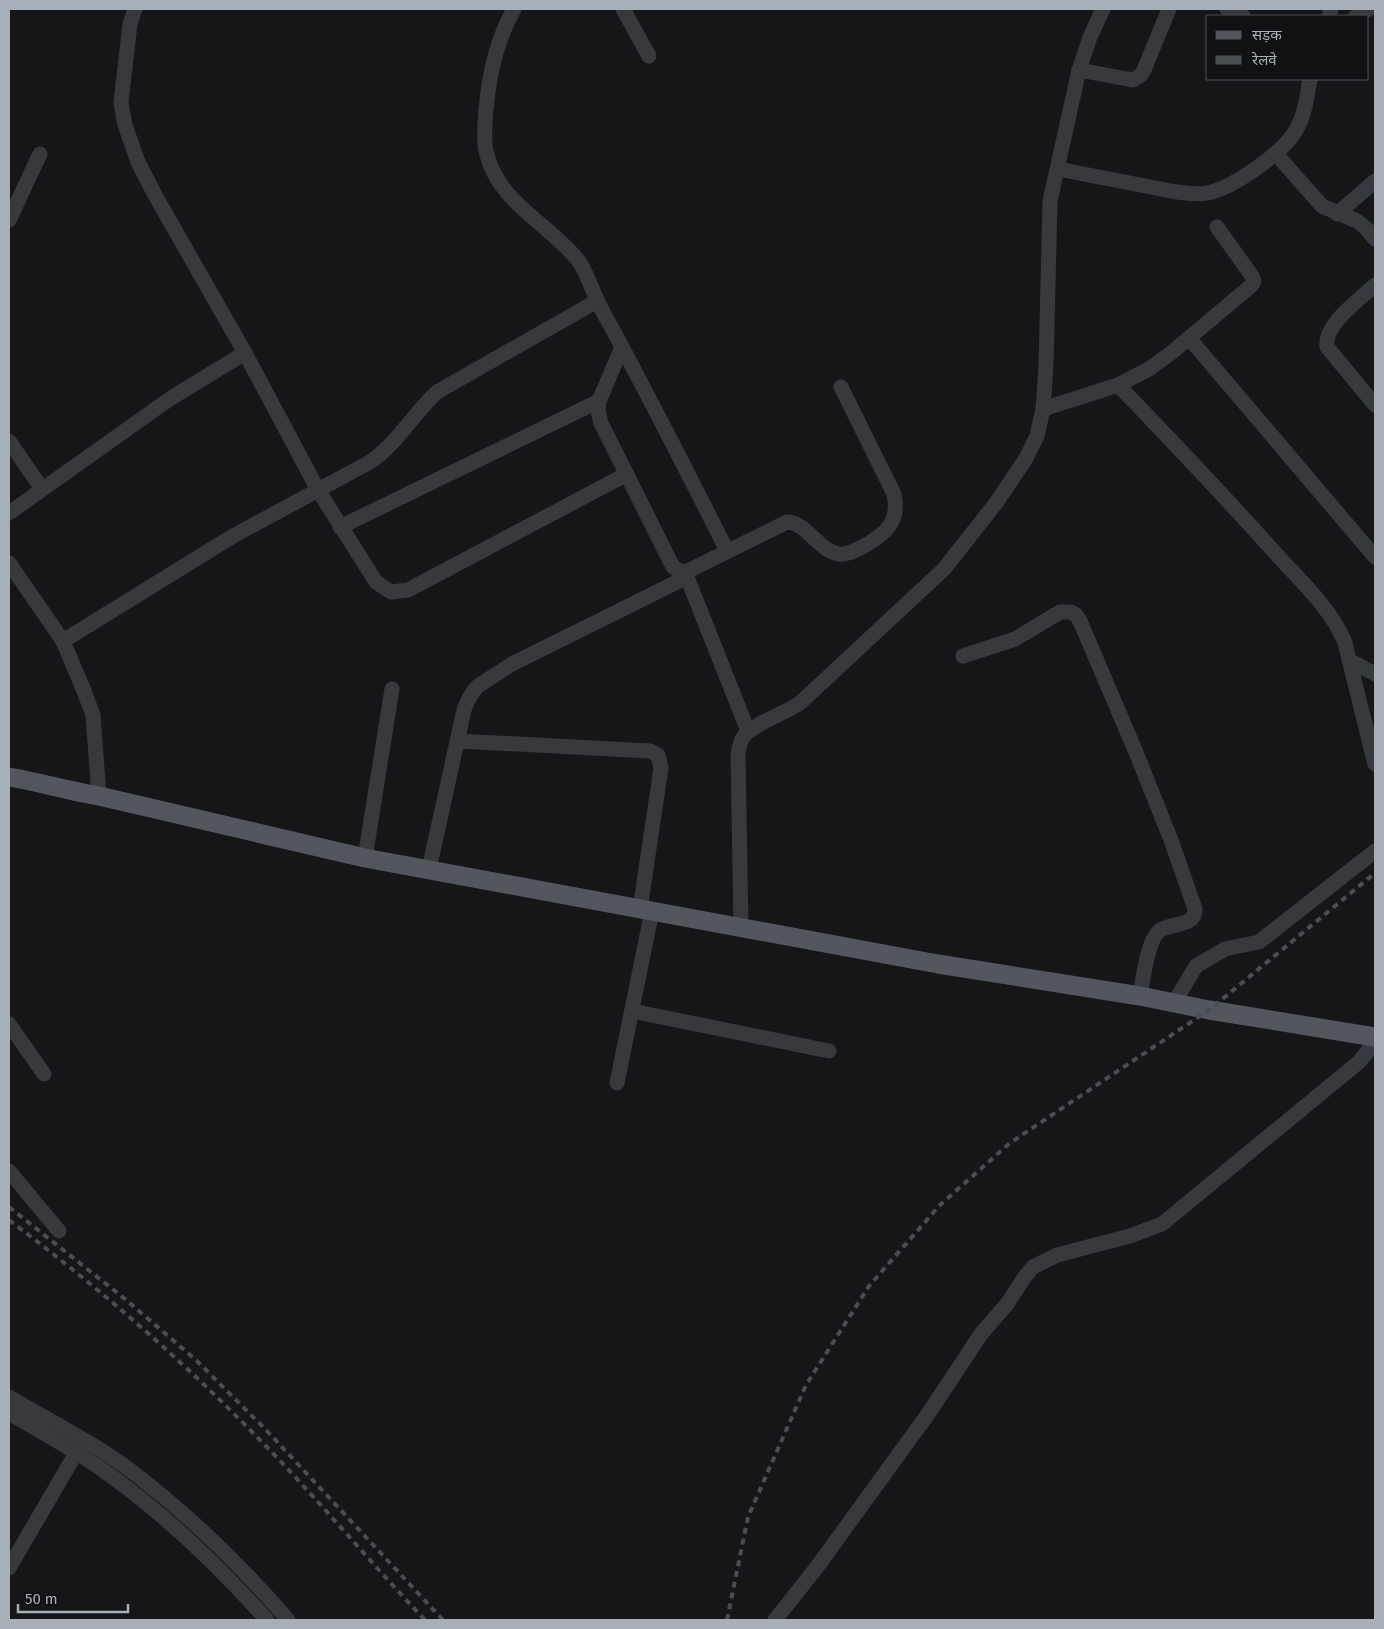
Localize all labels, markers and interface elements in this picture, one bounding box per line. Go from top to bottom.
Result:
legend [1206,15,1369,80]
text: सड़क [1252,26,1282,44]
text: रेलवे [1251,51,1277,69]
scale bar [18,1582,128,1614]
text: 50 m [25,1590,58,1608]

